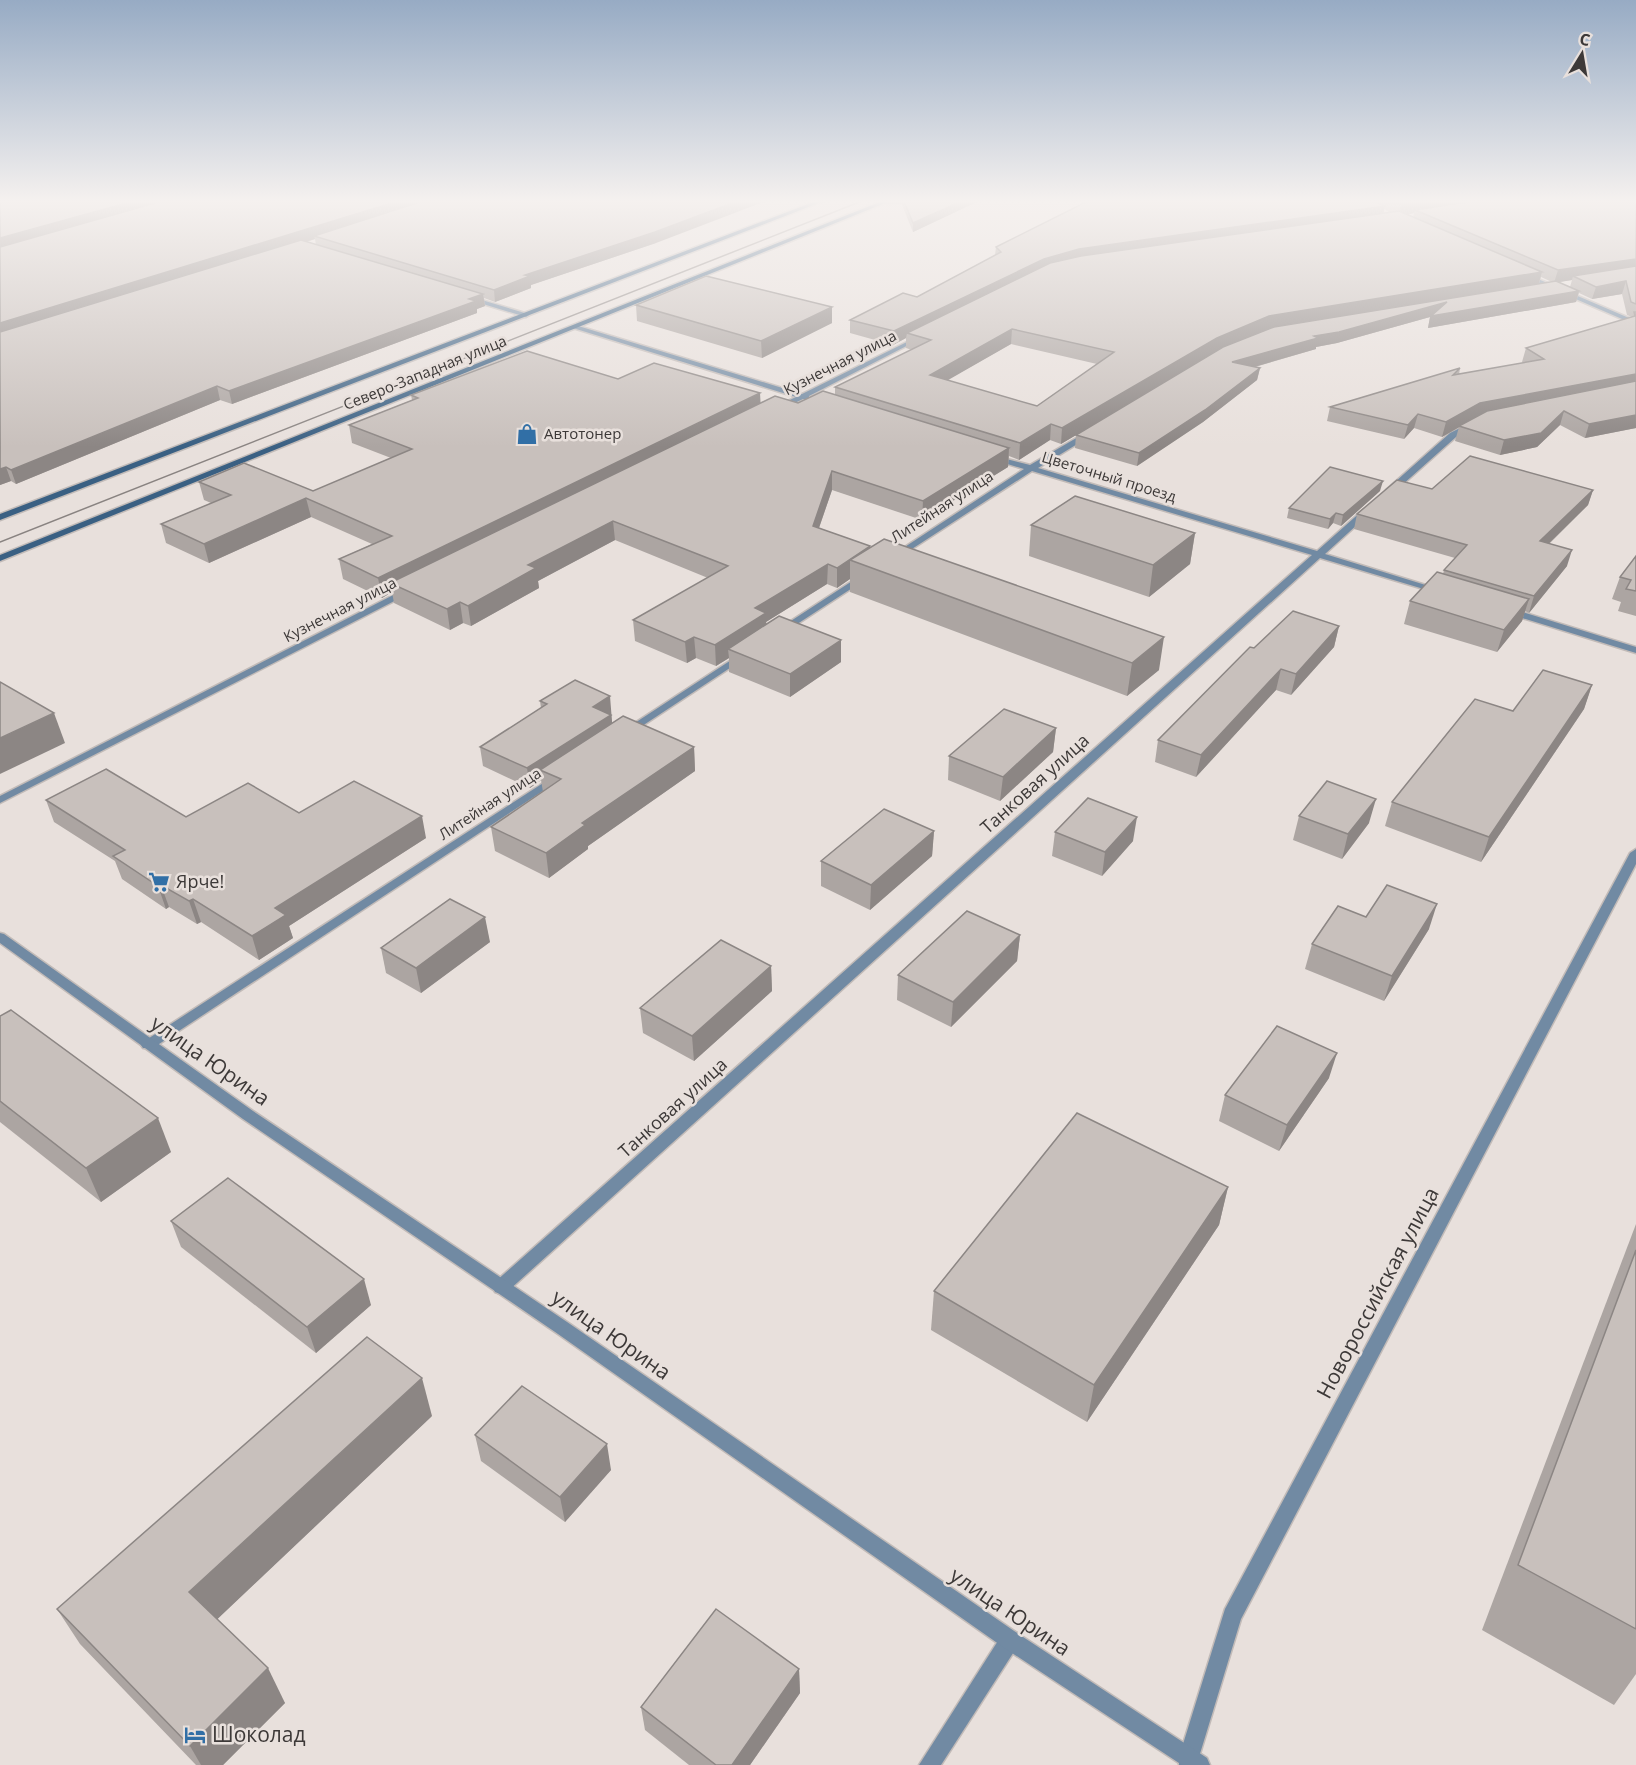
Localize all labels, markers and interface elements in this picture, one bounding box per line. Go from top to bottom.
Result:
north arrow [1552,24,1612,84]
text: С [1578,28,1592,51]
street label: Кузнечная улица [780,325,899,399]
street label: Северо-Западная улица [340,330,509,414]
shop icon: Автотонер [515,422,539,446]
place label: Автотонер [544,423,621,443]
street label: Цветочный проезд [1040,446,1179,506]
street label: Литейная улица [886,466,997,547]
street label: Кузнечная улица [280,572,399,646]
street label: Танковая улица [975,728,1094,838]
street label: Литейная улица [434,763,545,844]
place label: Ярче! [176,869,224,893]
supermarket icon: Ярче! [147,870,171,894]
street label: улица Юрина [145,1009,276,1112]
street label: Танковая улица [613,1052,732,1162]
street label: Новороссийская улица [1309,1182,1445,1403]
street label: улица Юрина [546,1283,677,1386]
street label: улица Юрина [945,1561,1076,1662]
place label: Шоколад [212,1720,306,1748]
hotel icon: Шоколад [183,1723,207,1747]

